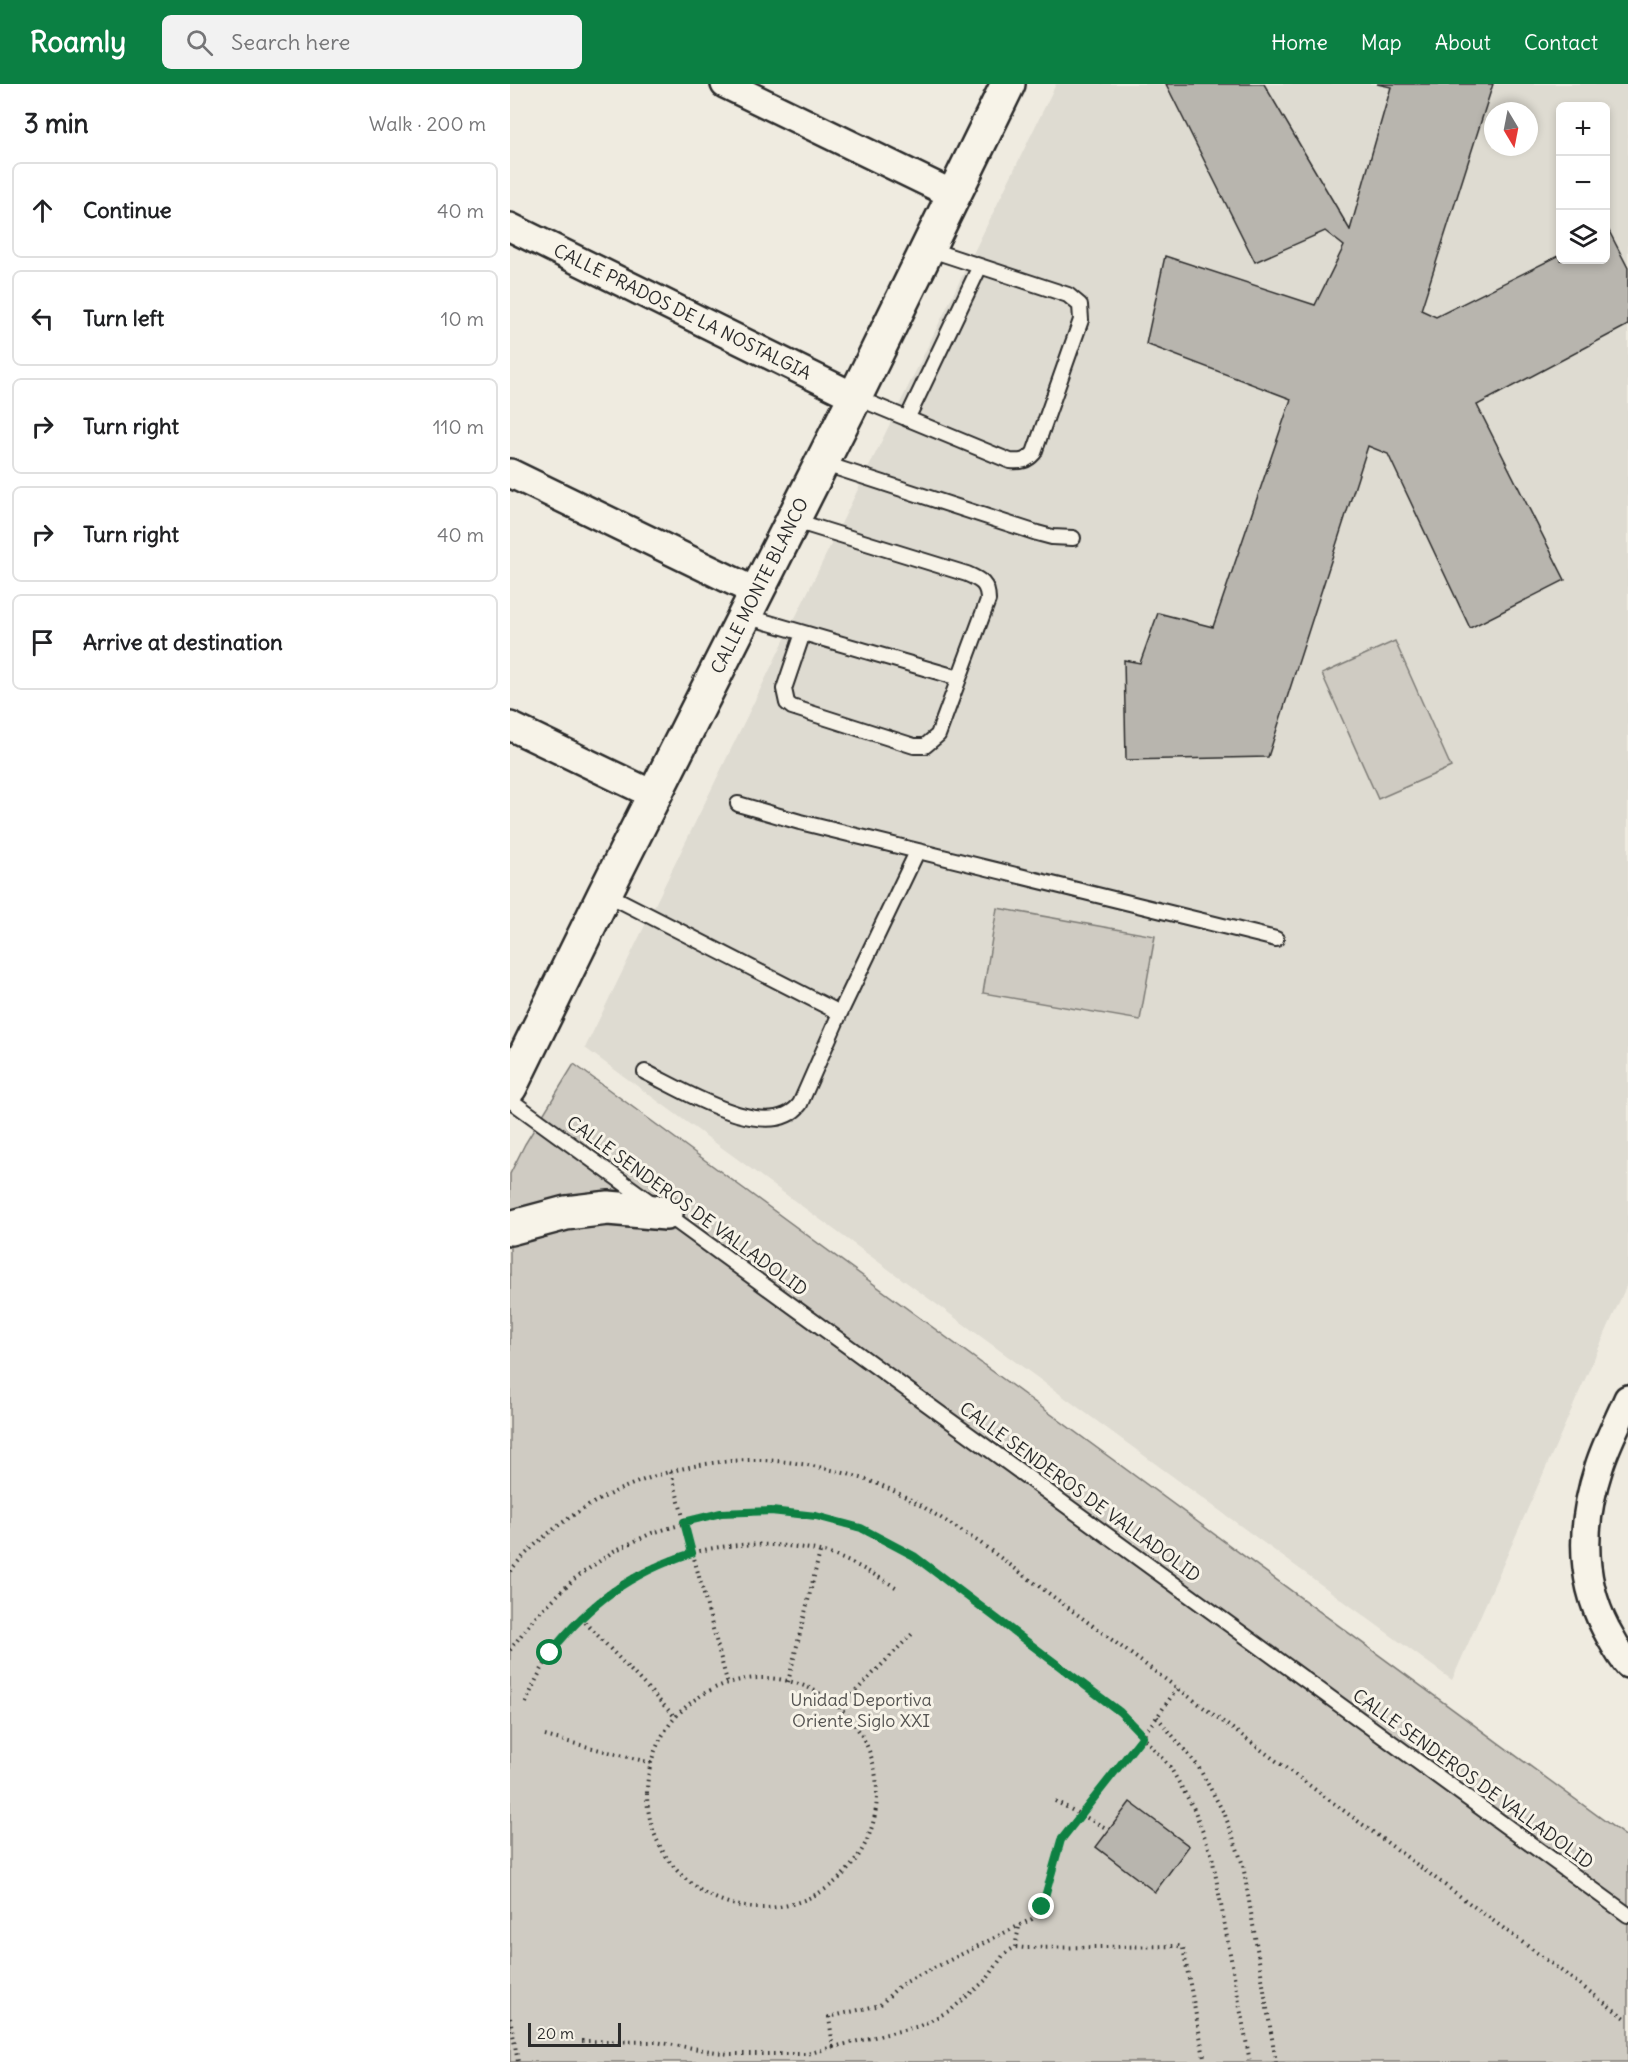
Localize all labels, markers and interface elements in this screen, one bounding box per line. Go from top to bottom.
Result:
search box [162,15,582,69]
text: Roamly [30,24,126,60]
icon: search [183,26,216,59]
text: Search here [231,28,350,56]
text: Home [1271,29,1328,56]
text: Map [1361,29,1402,56]
text: About [1435,29,1491,56]
text: Contact [1524,29,1598,56]
north arrow [1484,102,1538,156]
map controls [1556,102,1610,264]
button: + [1556,102,1610,156]
text: 3 min [24,107,89,140]
text: Walk · 200 m [369,111,486,136]
button: − [1556,156,1610,210]
icon: ahead [26,194,59,227]
text: Continue [83,196,172,224]
text: 40 m [437,198,484,223]
button: layers [1556,210,1610,264]
street label: CALLE PRADOS DE LA NOSTALGIA [550,238,815,385]
icon: left [26,302,59,335]
text: Turn left [83,304,164,332]
text: 10 m [441,306,484,331]
icon: right [26,410,59,443]
text: Turn right [83,412,179,440]
text: 110 m [433,414,484,439]
street label: CALLE MONTE BLANCO [705,494,813,678]
icon: right [26,518,59,551]
text: Turn right [83,520,179,548]
text: 40 m [437,522,484,547]
icon: arrive [26,626,59,659]
text: Arrive at destination [83,628,283,656]
street label: CALLE SENDEROS DE VALLADOLID [562,1110,812,1301]
street label: CALLE SENDEROS DE VALLADOLID [955,1396,1205,1587]
route start [536,1639,562,1665]
street label: CALLE SENDEROS DE VALLADOLID [1348,1683,1598,1874]
park label: Unidad Deportiva Oriente Siglo XXI [790,1688,932,1732]
route end [1028,1893,1054,1919]
scale bar [528,2020,621,2048]
text: 20 m [537,2023,574,2043]

